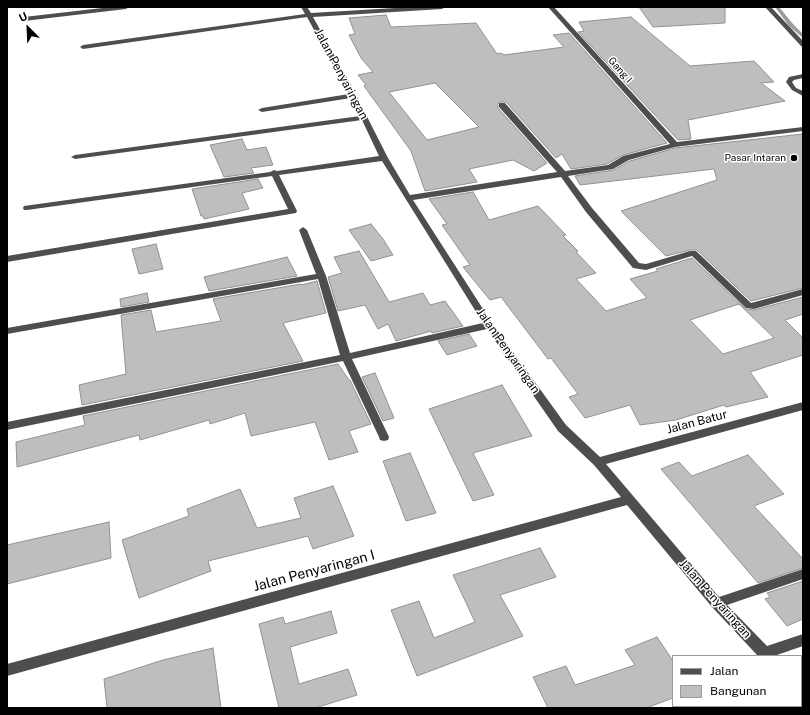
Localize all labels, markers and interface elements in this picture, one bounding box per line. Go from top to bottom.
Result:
north arrow [8,8,48,48]
text: U [17,10,29,24]
street label: Jalan Penyaringan [311,26,371,122]
street label: Gang I [605,55,635,85]
place label: Pasar Intaran [725,152,786,164]
marker: Pasar Intaran [789,153,799,163]
street label: Jalan Penyaringan [473,306,543,396]
street label: Jalan Batur [665,407,729,437]
street label: Jalan Penyaringan I [251,547,377,595]
street label: Jalan Penyaringan [676,557,754,641]
legend [672,655,802,707]
text: Jalan [710,664,738,678]
text: Bangunan [710,684,766,698]

